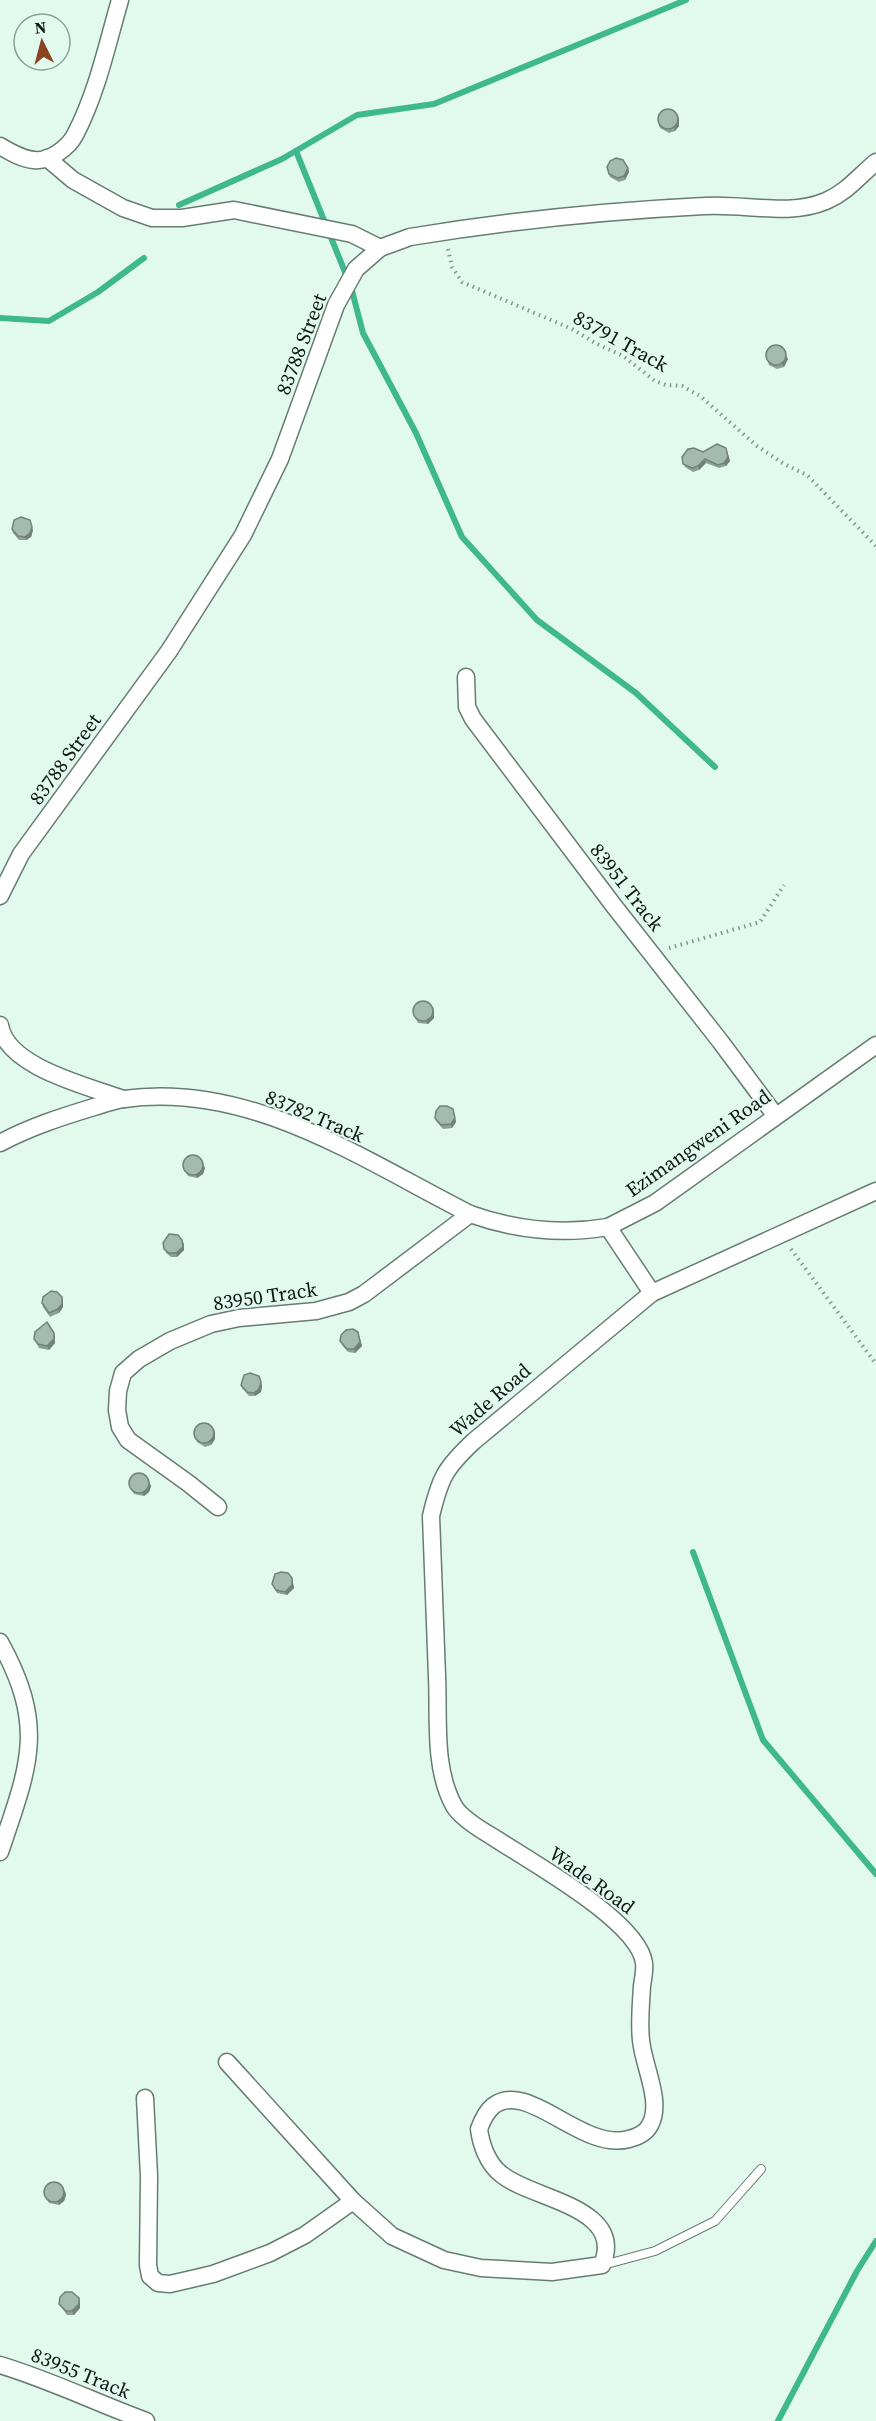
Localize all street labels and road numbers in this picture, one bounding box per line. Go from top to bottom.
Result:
street label: 83788 Street [269,289,333,399]
street label: 83791 Track [568,303,674,379]
street label: 83788 Street [22,707,108,810]
street label: 83951 Track [584,837,670,937]
street label: Ezimangweni Road [620,1082,777,1203]
street label: 83782 Track [261,1083,369,1149]
street label: 83950 Track [211,1275,319,1317]
street label: Wade Road [443,1356,537,1443]
street label: Wade Road [544,1839,641,1921]
street label: 83955 Track [27,2340,135,2406]

